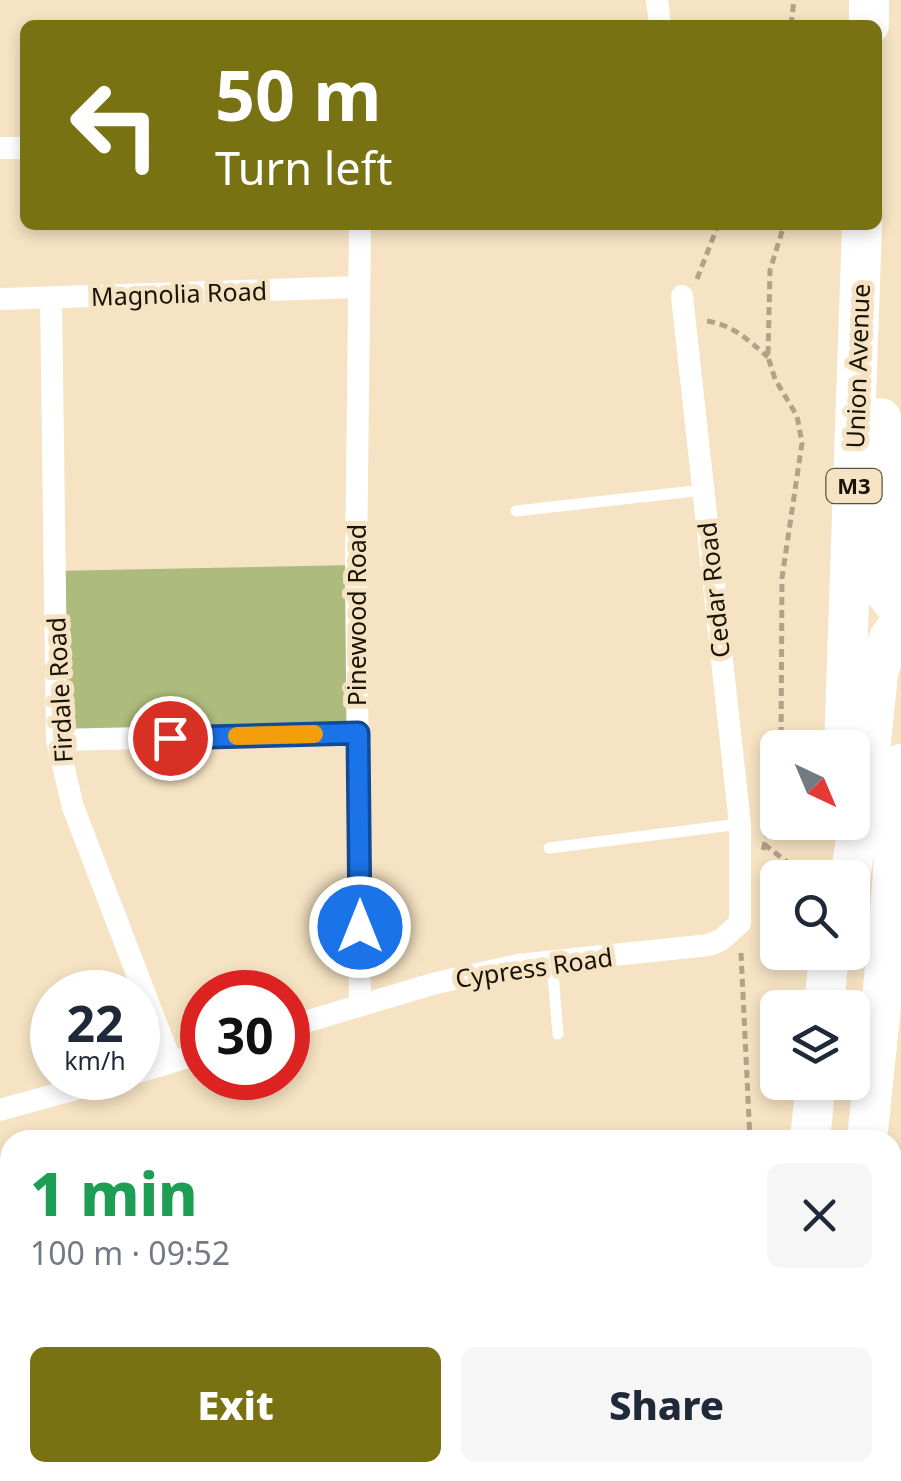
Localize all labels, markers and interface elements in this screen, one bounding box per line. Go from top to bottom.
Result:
text: 50 m [215,46,382,142]
icon: left [50,60,180,190]
text: Turn left [215,137,392,198]
street label: Magnolia Road [90,273,268,313]
street label: Union Avenue [837,283,877,449]
road number: M3 [826,469,882,503]
street label: Cedar Road [689,521,737,660]
street label: Pinewood Road [339,524,373,706]
street label: Firdale Road [38,616,80,764]
pin [128,696,213,781]
icon: arrive [143,711,198,766]
north arrow [760,730,870,840]
map controls [760,730,870,1100]
button: search [760,860,870,970]
position arrow [308,875,412,979]
street label: Cypress Road [453,939,615,995]
speed limit sign: 30 [180,970,310,1100]
text: 22 [66,989,124,1057]
button: layers [760,990,870,1100]
text: km/h [64,1043,126,1077]
text: 1 min [30,1152,198,1234]
button: close [767,1163,872,1268]
text: 100 m · 09:52 [30,1231,230,1274]
button: Exit [30,1347,441,1462]
button: Share [461,1347,872,1462]

